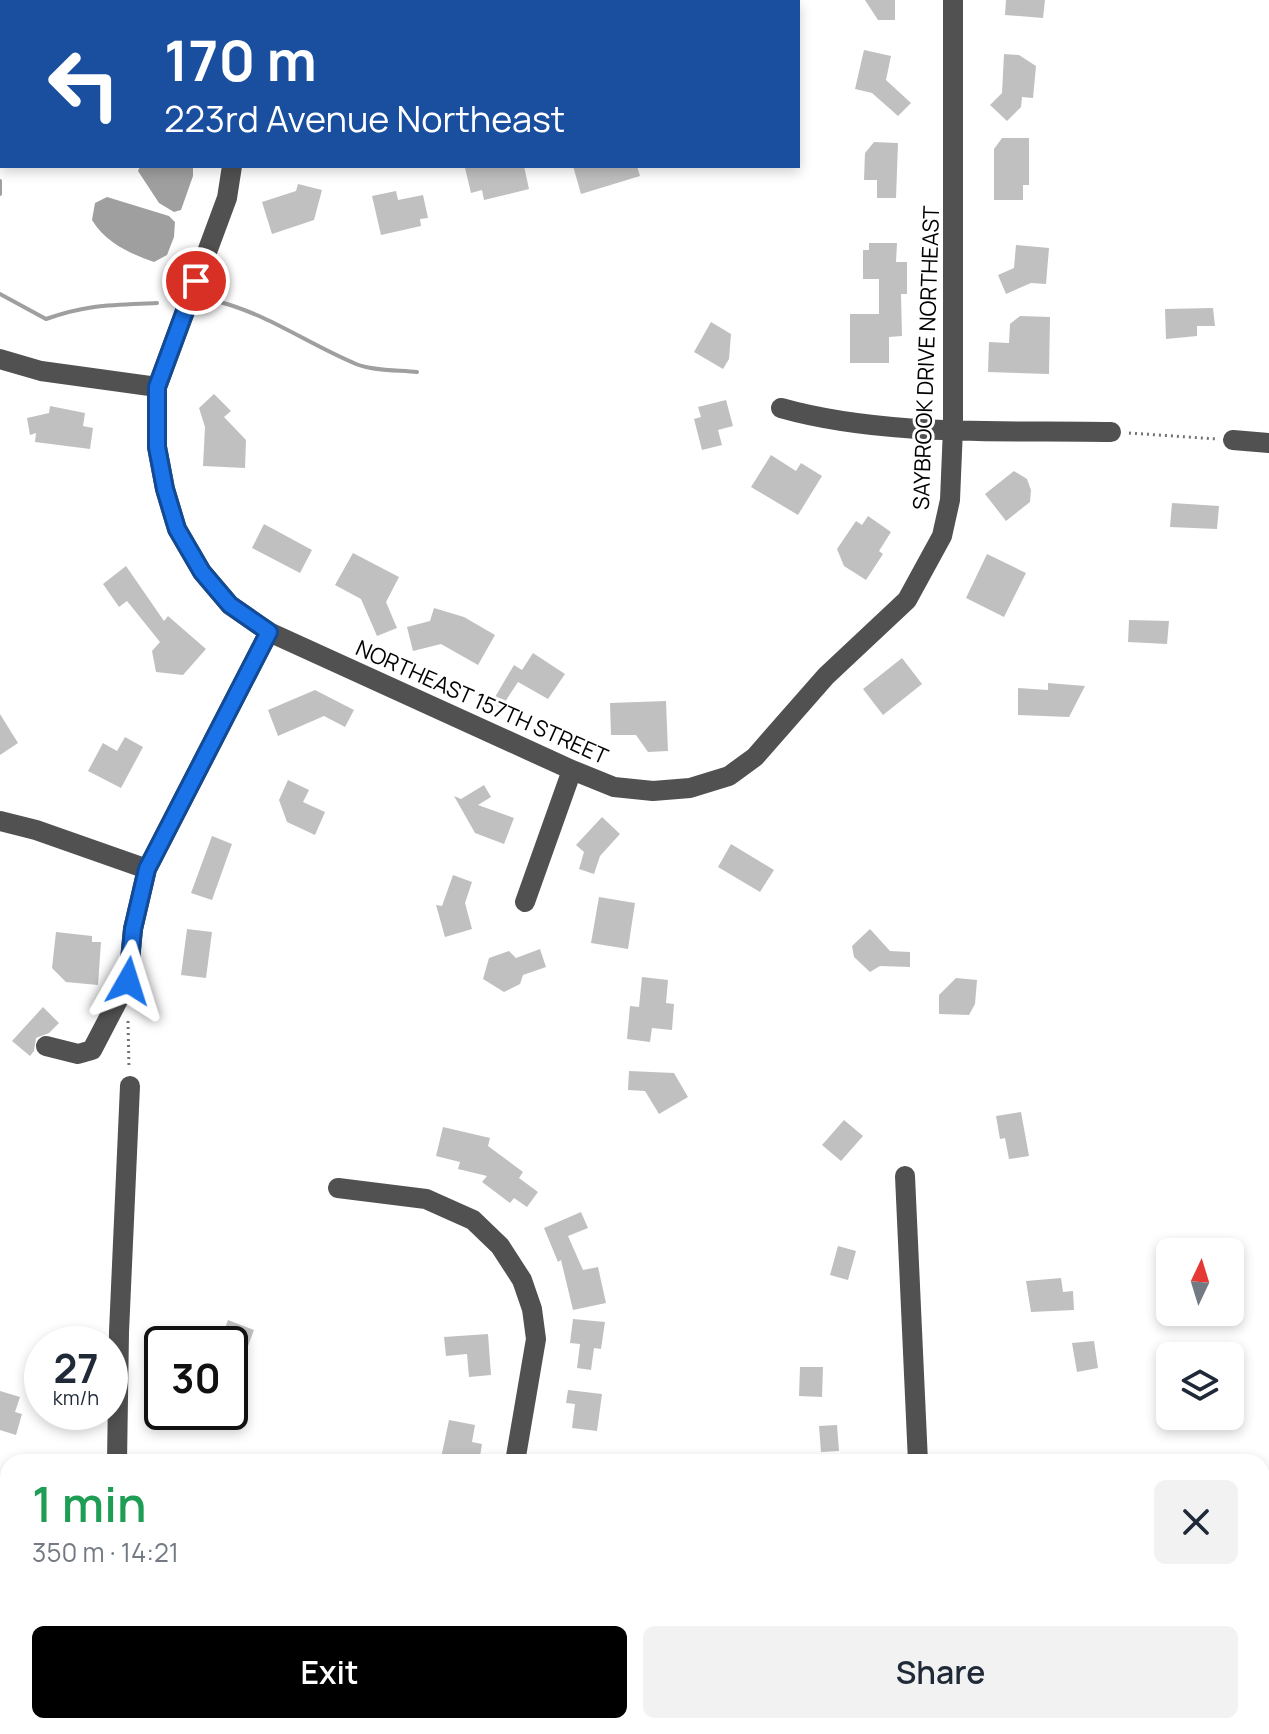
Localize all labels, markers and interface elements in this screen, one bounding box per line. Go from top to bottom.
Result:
text: 170 m [164,21,317,98]
icon: left [32,32,136,136]
text: 223rd Avenue Northeast [164,94,565,143]
street label: SAYBROOK DRIVE NORTHEAST [906,205,946,511]
pin [162,247,230,315]
icon: arrive [174,259,218,303]
street label: NORTHEAST 157TH STREET [351,633,613,771]
position arrow [86,939,170,1023]
north arrow [1156,1238,1244,1326]
map controls [1156,1238,1244,1430]
speed limit sign: 30 [144,1326,248,1430]
text: 27 [53,1340,99,1395]
button: layers [1156,1342,1244,1430]
text: km/h [53,1384,99,1411]
text: 1 min [32,1471,146,1536]
button: close [1154,1480,1238,1564]
text: 350 m · 14:21 [32,1534,179,1570]
button: Exit [32,1626,627,1718]
button: Share [643,1626,1238,1718]

